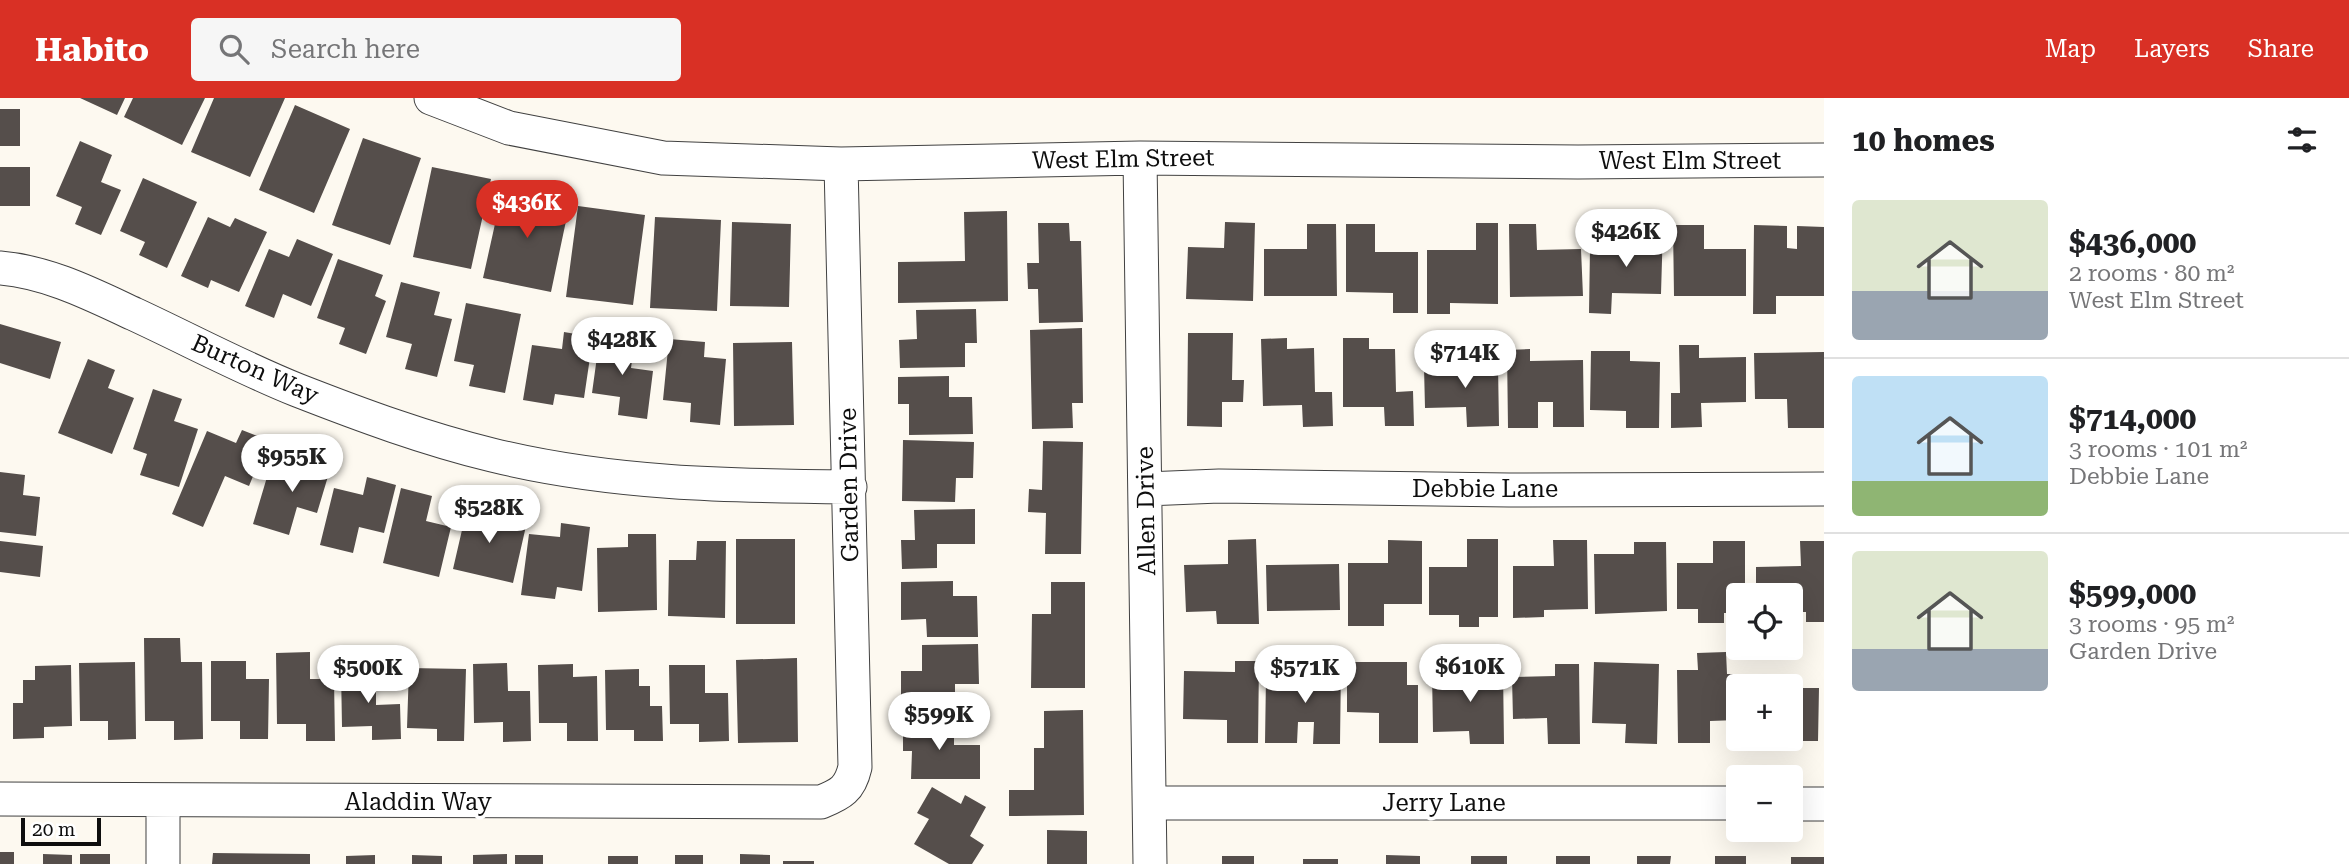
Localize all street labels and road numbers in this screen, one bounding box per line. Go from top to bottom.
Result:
street label: West Elm Street [1031,143,1215,175]
street label: West Elm Street [1599,147,1781,175]
street label: Burton Way [187,329,324,410]
street label: Garden Drive [834,408,864,562]
street label: Allen Drive [1131,446,1161,576]
street label: Debbie Lane [1412,475,1558,503]
street label: Aladdin Way [344,788,492,816]
street label: Jerry Lane [1382,789,1506,817]

